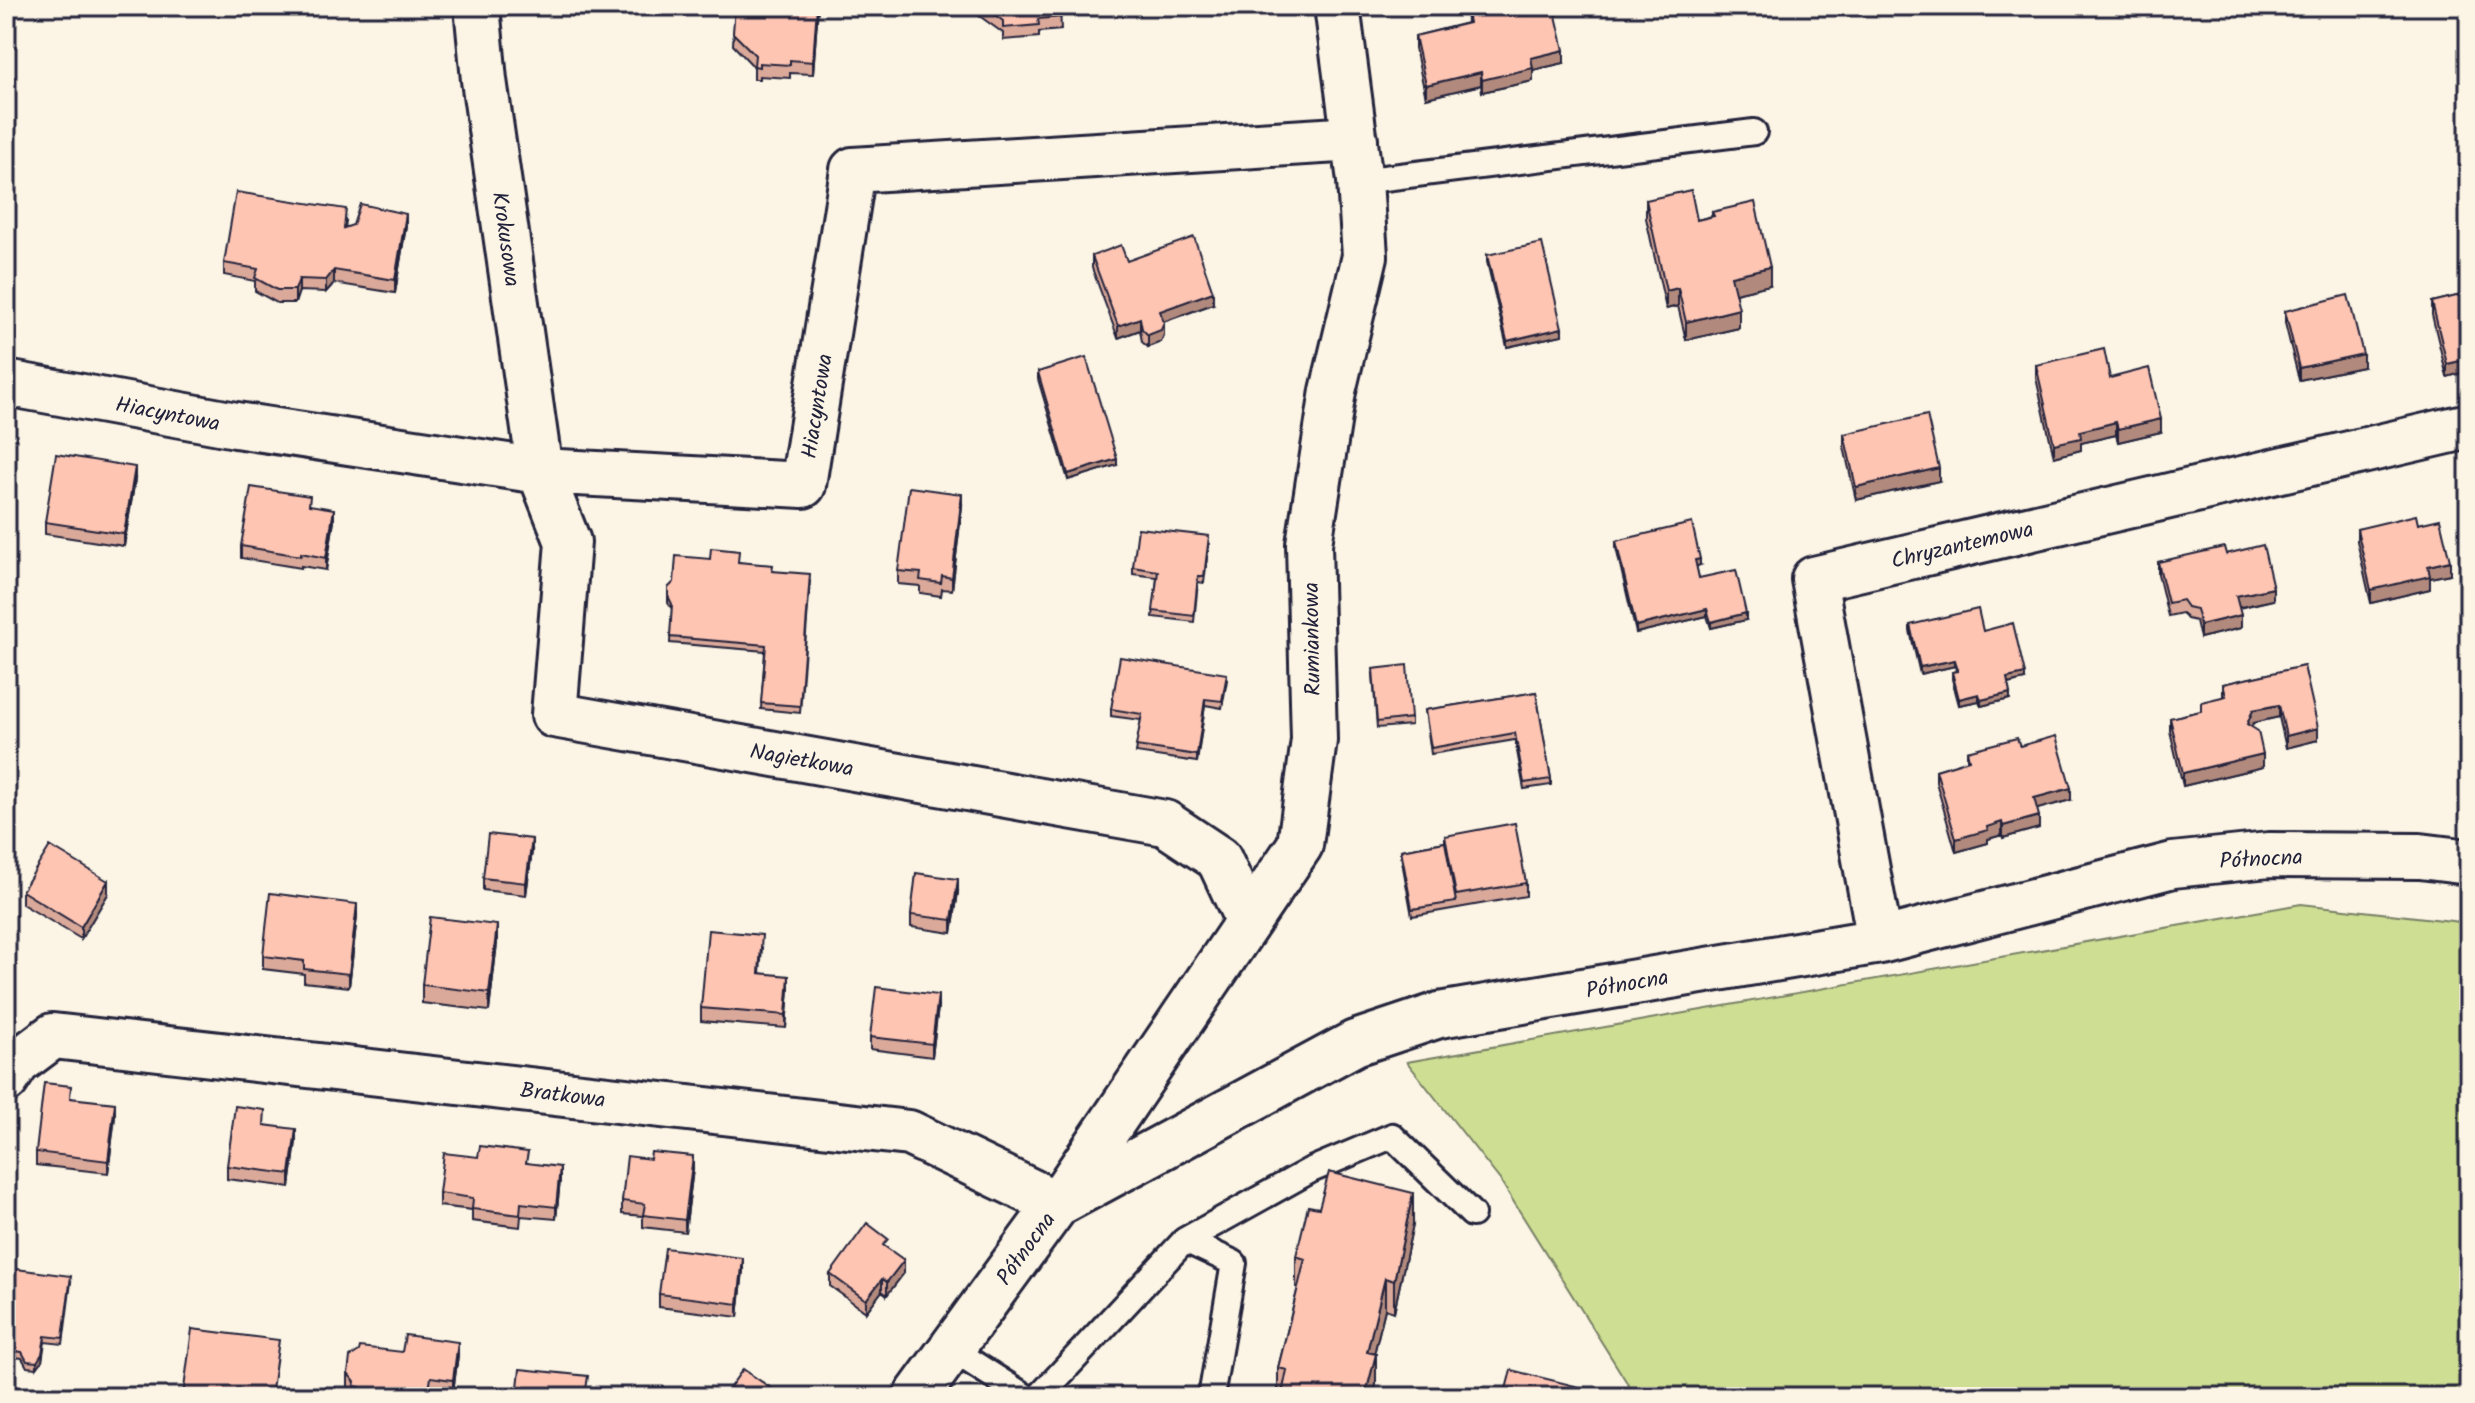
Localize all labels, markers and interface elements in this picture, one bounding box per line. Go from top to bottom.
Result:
street label: Krokusowa [481,190,529,289]
street label: Hiacyntowa [793,351,844,461]
street label: Hiacyntowa [112,388,223,443]
street label: Chryzantemowa [1888,513,2037,580]
street label: Rumiankowa [1295,582,1332,696]
street label: Nagietkowa [747,735,856,788]
street label: Północna [2219,841,2304,880]
street label: Północna [1583,961,1672,1010]
street label: Bratkowa [518,1074,607,1119]
street label: Północna [988,1205,1066,1293]

